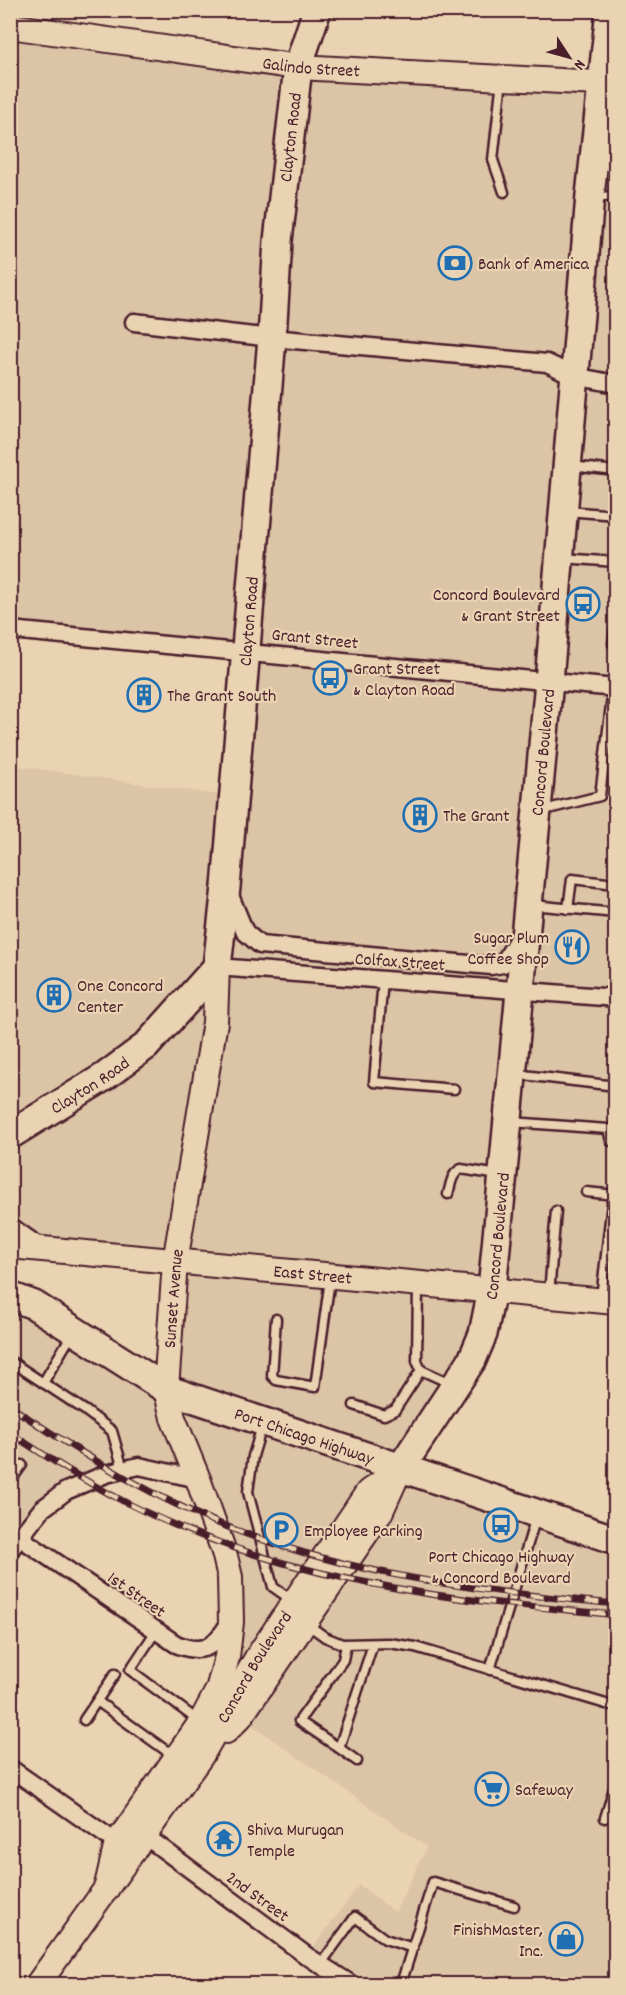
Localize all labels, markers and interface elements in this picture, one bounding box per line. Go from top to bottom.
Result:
north arrow [539,27,599,87]
street label: Galindo Street [260,52,361,85]
text: N [567,54,591,74]
street label: Clayton Road [275,91,310,183]
bank icon: Bank of America [437,245,473,281]
place label: Bank of America [478,253,590,278]
street label: Clayton Road [235,576,267,667]
place label: Concord Boulevard & Grant Street [433,584,560,630]
bus stop icon: Concord Boulevard & Grant Street [565,586,601,622]
street label: Grant Street [270,624,360,658]
place label: Grant Street & Clayton Road [353,658,455,704]
bus stop icon: Grant Street & Clayton Road [312,660,348,696]
building icon: The Grant South [126,677,162,713]
place label: The Grant South [167,685,276,710]
street label: Concord Boulevard [526,688,563,817]
building icon: The Grant [402,797,438,833]
place label: The Grant [443,805,510,830]
place label: Sugar Plum Coffee Shop [467,927,549,973]
restaurant icon: Sugar Plum Coffee Shop [554,929,590,965]
street label: Colfax Street [354,948,446,979]
place label: One Concord Center [77,975,163,1021]
building icon: One Concord Center [36,977,72,1013]
street label: Clayton Road [47,1052,136,1122]
street label: Concord Boulevard [480,1172,518,1302]
street label: Sunset Avenue [159,1247,192,1349]
street label: East Street [272,1260,353,1293]
street label: Port Chicago Highway [230,1403,377,1473]
bus stop icon: Port Chicago Highway & Concord Boulevard [483,1507,519,1543]
parking icon: Employee Parking [263,1512,299,1548]
place label: Employee Parking [304,1520,423,1545]
place label: Port Chicago Highway & Concord Boulevard [428,1546,575,1592]
street label: 1st Street [101,1567,170,1625]
street label: Concord Boulevard [212,1607,300,1729]
supermarket icon: Safeway [474,1771,510,1807]
place label: Safeway [515,1779,574,1804]
place label: Shiva Murugan Temple [247,1819,344,1865]
temple icon: Shiva Murugan Temple [206,1821,242,1857]
street label: 2nd Street [220,1867,293,1930]
place label: FinishMaster, Inc. [453,1919,543,1965]
shop icon: FinishMaster, Inc. [548,1921,584,1957]

